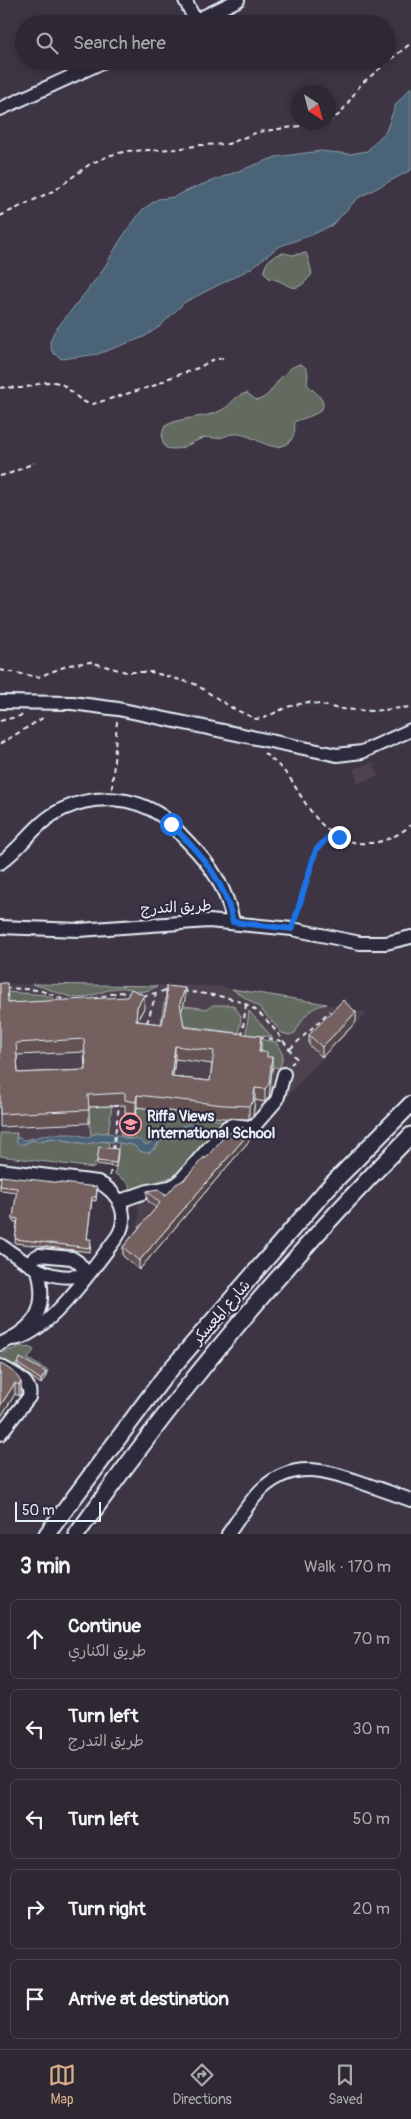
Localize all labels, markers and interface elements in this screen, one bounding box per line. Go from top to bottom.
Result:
search box [15,15,396,70]
icon: search [33,29,61,57]
text: Search here [73,31,166,55]
north arrow [291,85,336,130]
route start [160,813,183,836]
route end [328,826,351,849]
street label: طريق التدرج [140,896,212,919]
place label: Riffa Views International School [147,1107,275,1143]
school or university icon: Riffa Views International School [119,1113,143,1137]
street label: شارع المعسكر [187,1276,255,1350]
scale bar [15,1499,101,1522]
text: 50 m [22,1502,55,1519]
text: 3 min [20,1553,70,1580]
text: Walk · 170 m [304,1557,391,1577]
text: Continue [68,1614,141,1638]
icon: ahead [21,1625,49,1653]
text: 70 m [353,1629,390,1649]
text: طريق الكناري [68,1641,147,1661]
text: Turn left [68,1704,138,1728]
icon: left [21,1715,49,1743]
text: 30 m [352,1719,390,1739]
text: طريق التدرج [68,1731,144,1751]
icon: left [21,1805,49,1833]
text: Turn left [68,1807,138,1831]
text: 50 m [353,1809,390,1829]
icon: right [21,1895,49,1923]
text: Turn right [68,1897,146,1921]
text: 20 m [352,1899,390,1919]
icon: arrive [21,1985,49,2013]
text: Arrive at destination [68,1987,229,2011]
tab: Map [48,2061,76,2108]
tab: Directions [172,2061,232,2108]
tab: Saved [328,2061,363,2108]

